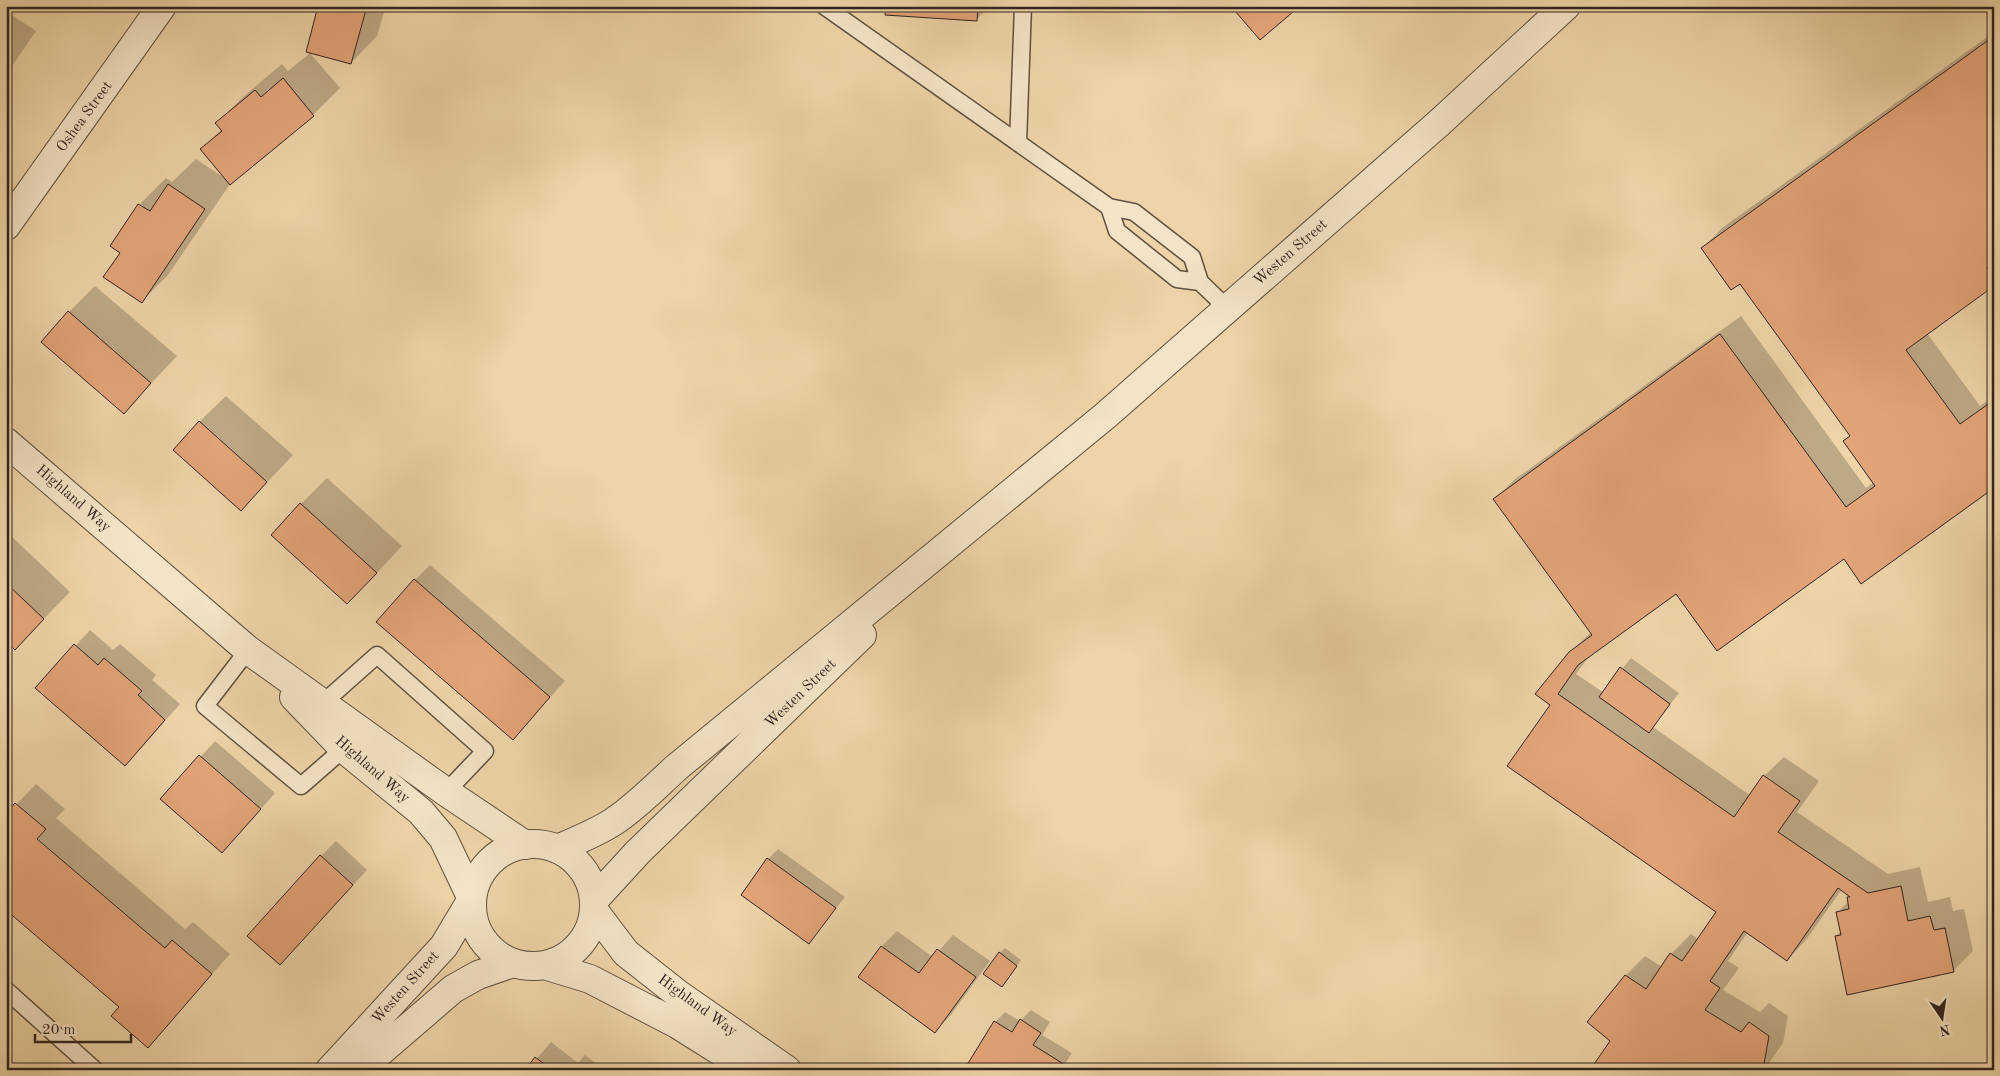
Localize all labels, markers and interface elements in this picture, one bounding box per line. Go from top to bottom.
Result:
street label: Oshea Street [54,79,116,155]
street label: Westen Street [1251,217,1331,289]
street label: Highland Way [33,463,113,535]
street label: Westen Street [763,657,839,731]
street label: Highland Way [332,734,412,806]
street label: Westen Street [370,949,442,1027]
street label: Highland Way [655,972,739,1040]
north arrow [1918,994,1968,1044]
scale bar [35,1011,131,1043]
text: N [1938,1022,1951,1038]
text: 20 m [42,1023,76,1038]

